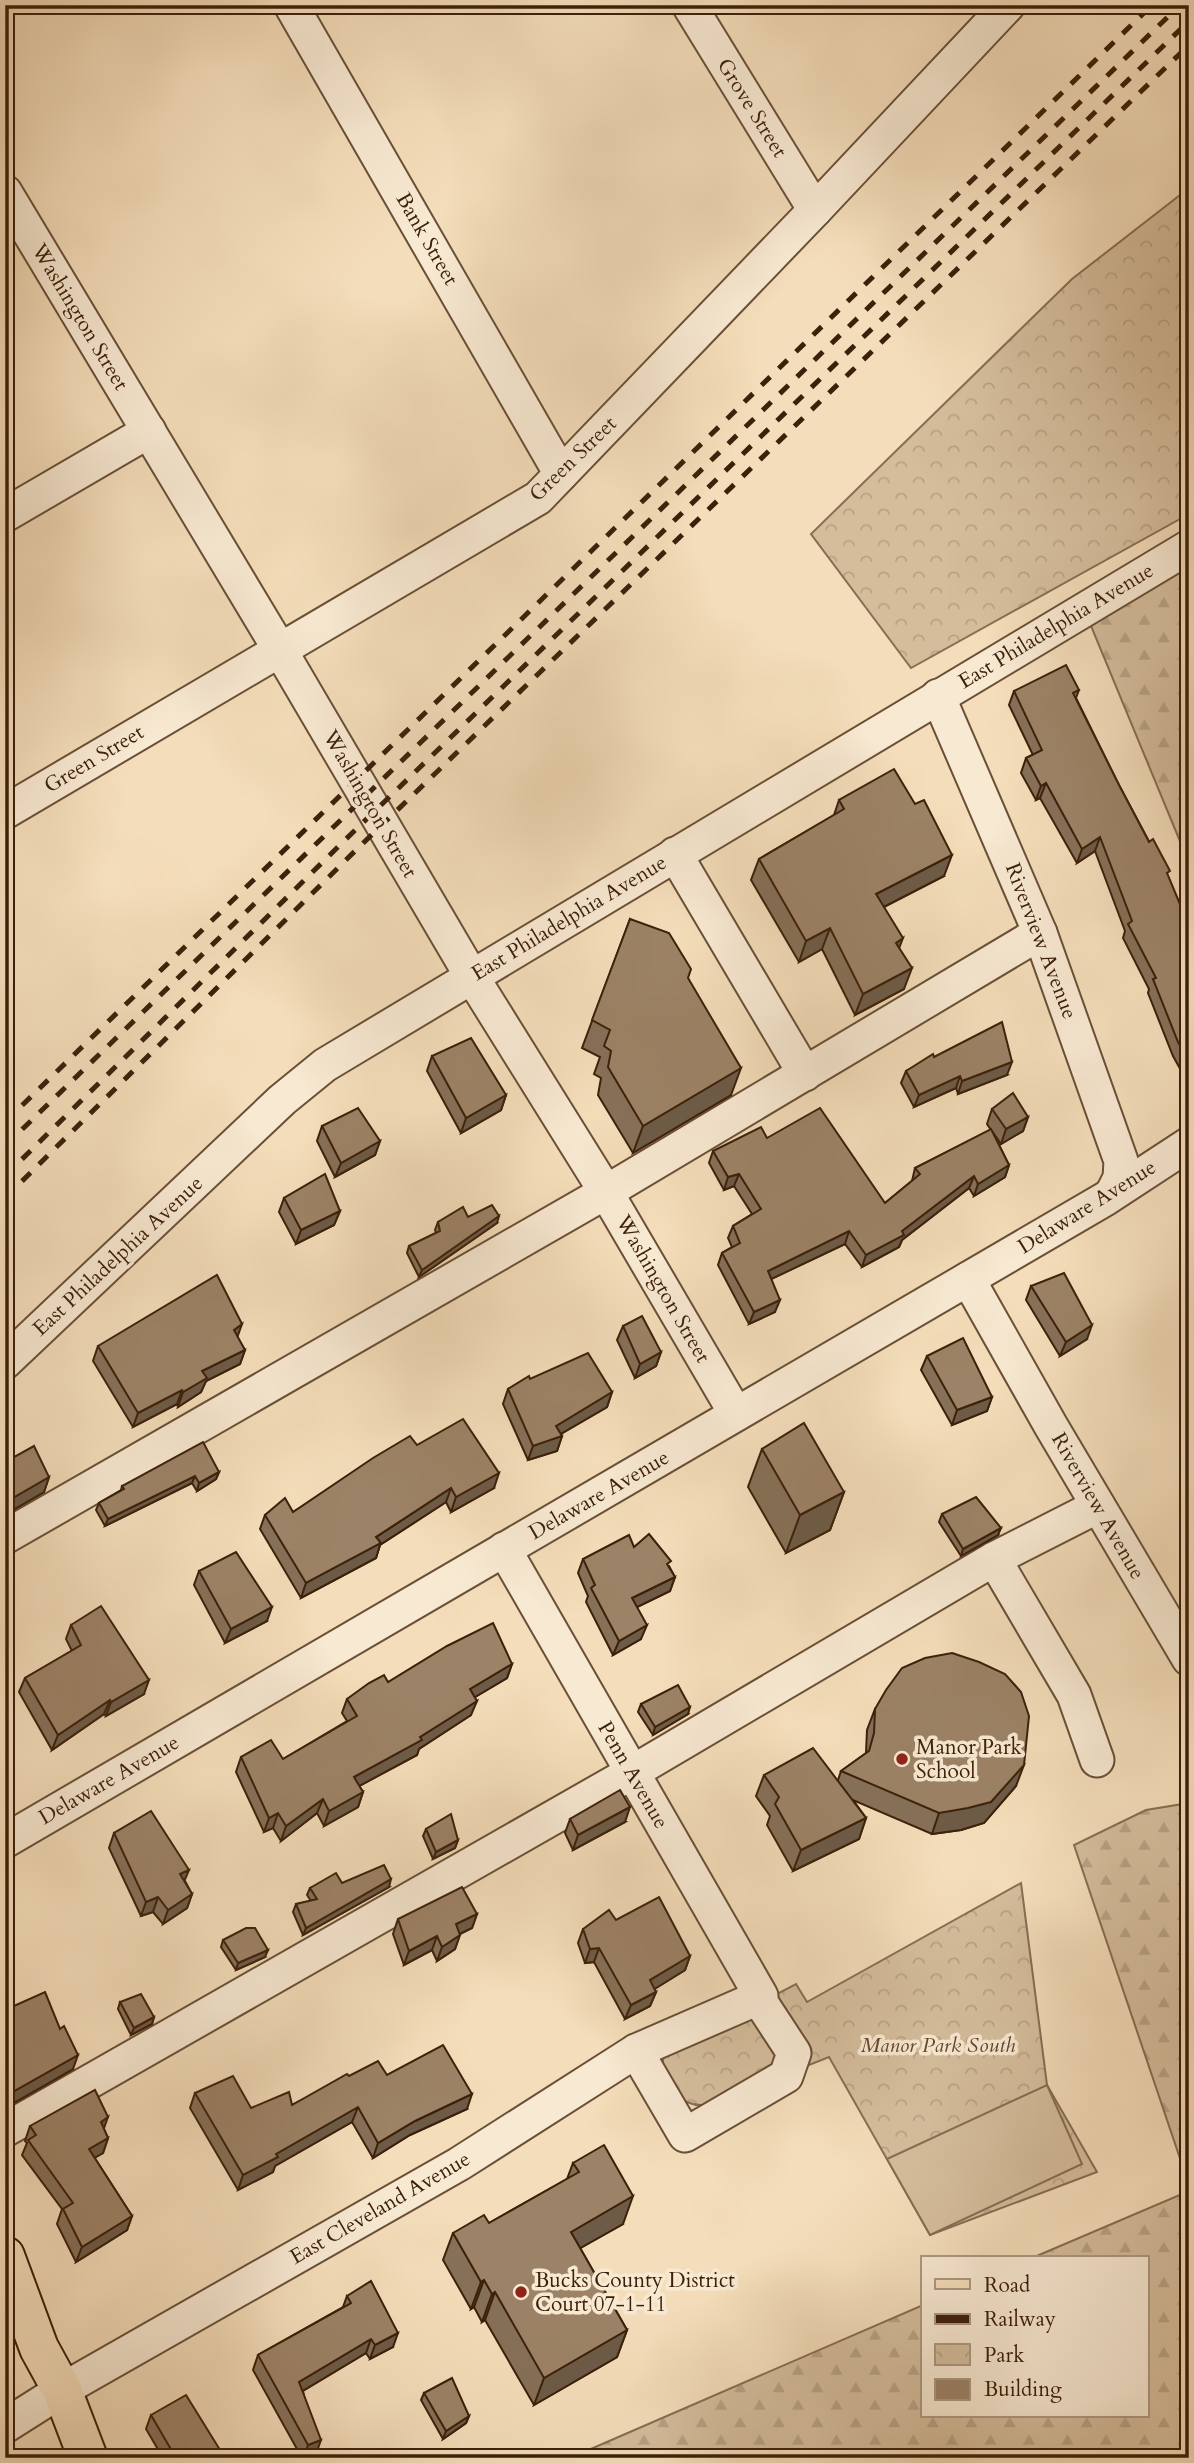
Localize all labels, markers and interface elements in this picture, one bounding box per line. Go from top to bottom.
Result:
street label: Grove Street [710,53,794,163]
street label: Bank Street [389,187,465,291]
street label: Washington Street [24,237,135,396]
street label: Green Street [523,410,623,508]
street label: East Philadelphia Avenue [953,556,1159,696]
street label: Green Street [39,718,150,800]
street label: Washington Street [315,724,424,884]
street label: East Philadelphia Avenue [466,848,672,988]
street label: Riverview Avenue [998,859,1084,1023]
street label: Delaware Avenue [1012,1153,1162,1261]
street label: East Philadelphia Avenue [27,1169,209,1343]
street label: Washington Street [608,1209,717,1369]
street label: Riverview Avenue [1044,1427,1152,1585]
street label: Delaware Avenue [523,1443,675,1547]
street label: Penn Avenue [591,1716,675,1834]
street label: Delaware Avenue [33,1728,185,1832]
place label: Manor Park School [916,1733,1023,1786]
marker: Manor Park School [894,1751,910,1767]
park label: Manor Park South [861,2031,1015,2060]
street label: East Cleveland Avenue [285,2145,475,2271]
legend [921,2256,1148,2418]
place label: Bucks County District Court 07-1-11 [535,2266,735,2319]
text: Road [984,2271,1030,2300]
marker: Bucks County District Court 07-1-11 [513,2284,529,2300]
text: Railway [984,2305,1056,2334]
text: Park [984,2341,1025,2370]
text: Building [984,2375,1062,2404]

